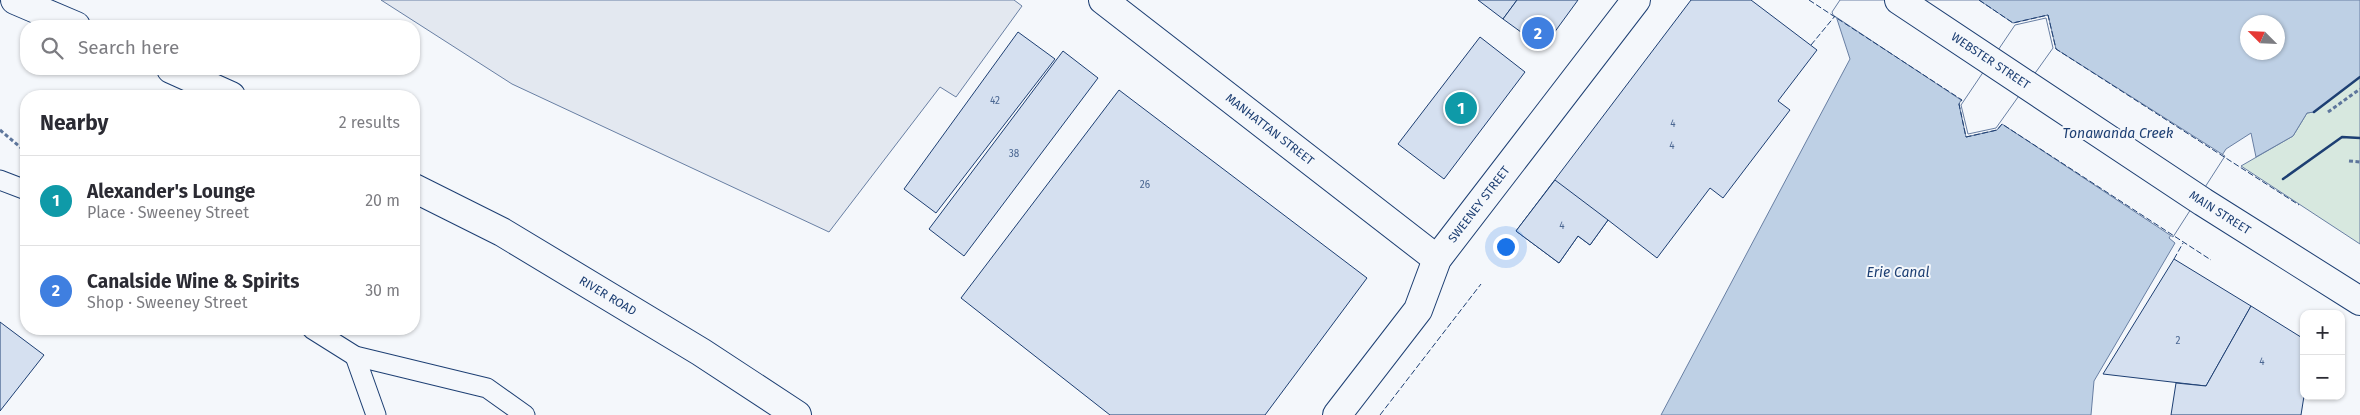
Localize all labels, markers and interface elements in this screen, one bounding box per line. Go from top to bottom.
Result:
pin: 2 [1522,14,1554,52]
north arrow [2240,15,2285,60]
search box [20,20,420,75]
street label: WEBSTER STREET [1949,30,2033,92]
icon: search [38,34,66,62]
text: Search here [78,36,179,59]
pin: 1 [1445,89,1477,127]
street label: MANHATTAN STREET [1223,91,1317,168]
house number: 42 [990,95,1000,107]
text: Nearby [40,110,108,136]
text: 2 results [339,113,400,132]
house number: 4 [1670,118,1676,130]
water label: Tonawanda Creek [2063,125,2174,142]
house number: 4 [1669,140,1675,152]
house number: 38 [1009,148,1020,160]
street label: SWEENEY STREET [1445,163,1513,245]
house number: 26 [1140,179,1150,191]
text: Alexander's Lounge [87,180,255,203]
street label: MAIN STREET [2187,188,2254,238]
text: 1 [52,191,60,210]
text: 20 m [365,191,400,210]
text: Place · Sweeney Street [87,203,249,222]
house number: 4 [1559,220,1565,232]
your location [1493,234,1519,260]
water label: Erie Canal [1867,264,1929,281]
text: Canalside Wine & Spirits [87,270,299,293]
street label: RIVER ROAD [577,273,639,319]
text: 2 [52,281,60,300]
text: 30 m [365,281,400,300]
text: Shop · Sweeney Street [87,293,247,312]
map controls [2300,310,2345,400]
button: + [2300,310,2345,355]
house number: 2 [2176,335,2181,347]
button: − [2300,355,2345,400]
house number: 4 [2259,356,2265,368]

